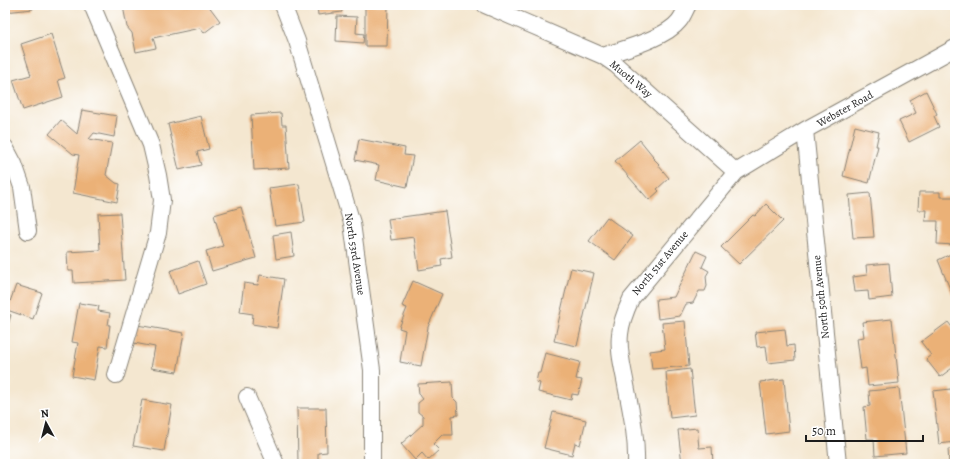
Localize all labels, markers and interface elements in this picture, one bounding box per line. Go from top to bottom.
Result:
street label: Muoth Way [606,57,656,101]
street label: Webster Road [813,87,876,131]
street label: North 53rd Avenue [341,212,369,296]
street label: North 51st Avenue [628,227,692,299]
street label: North 50th Avenue [809,254,833,340]
north arrow [26,403,66,443]
text: N [40,406,50,422]
scale bar [806,417,923,443]
text: 50 m [812,423,836,439]

